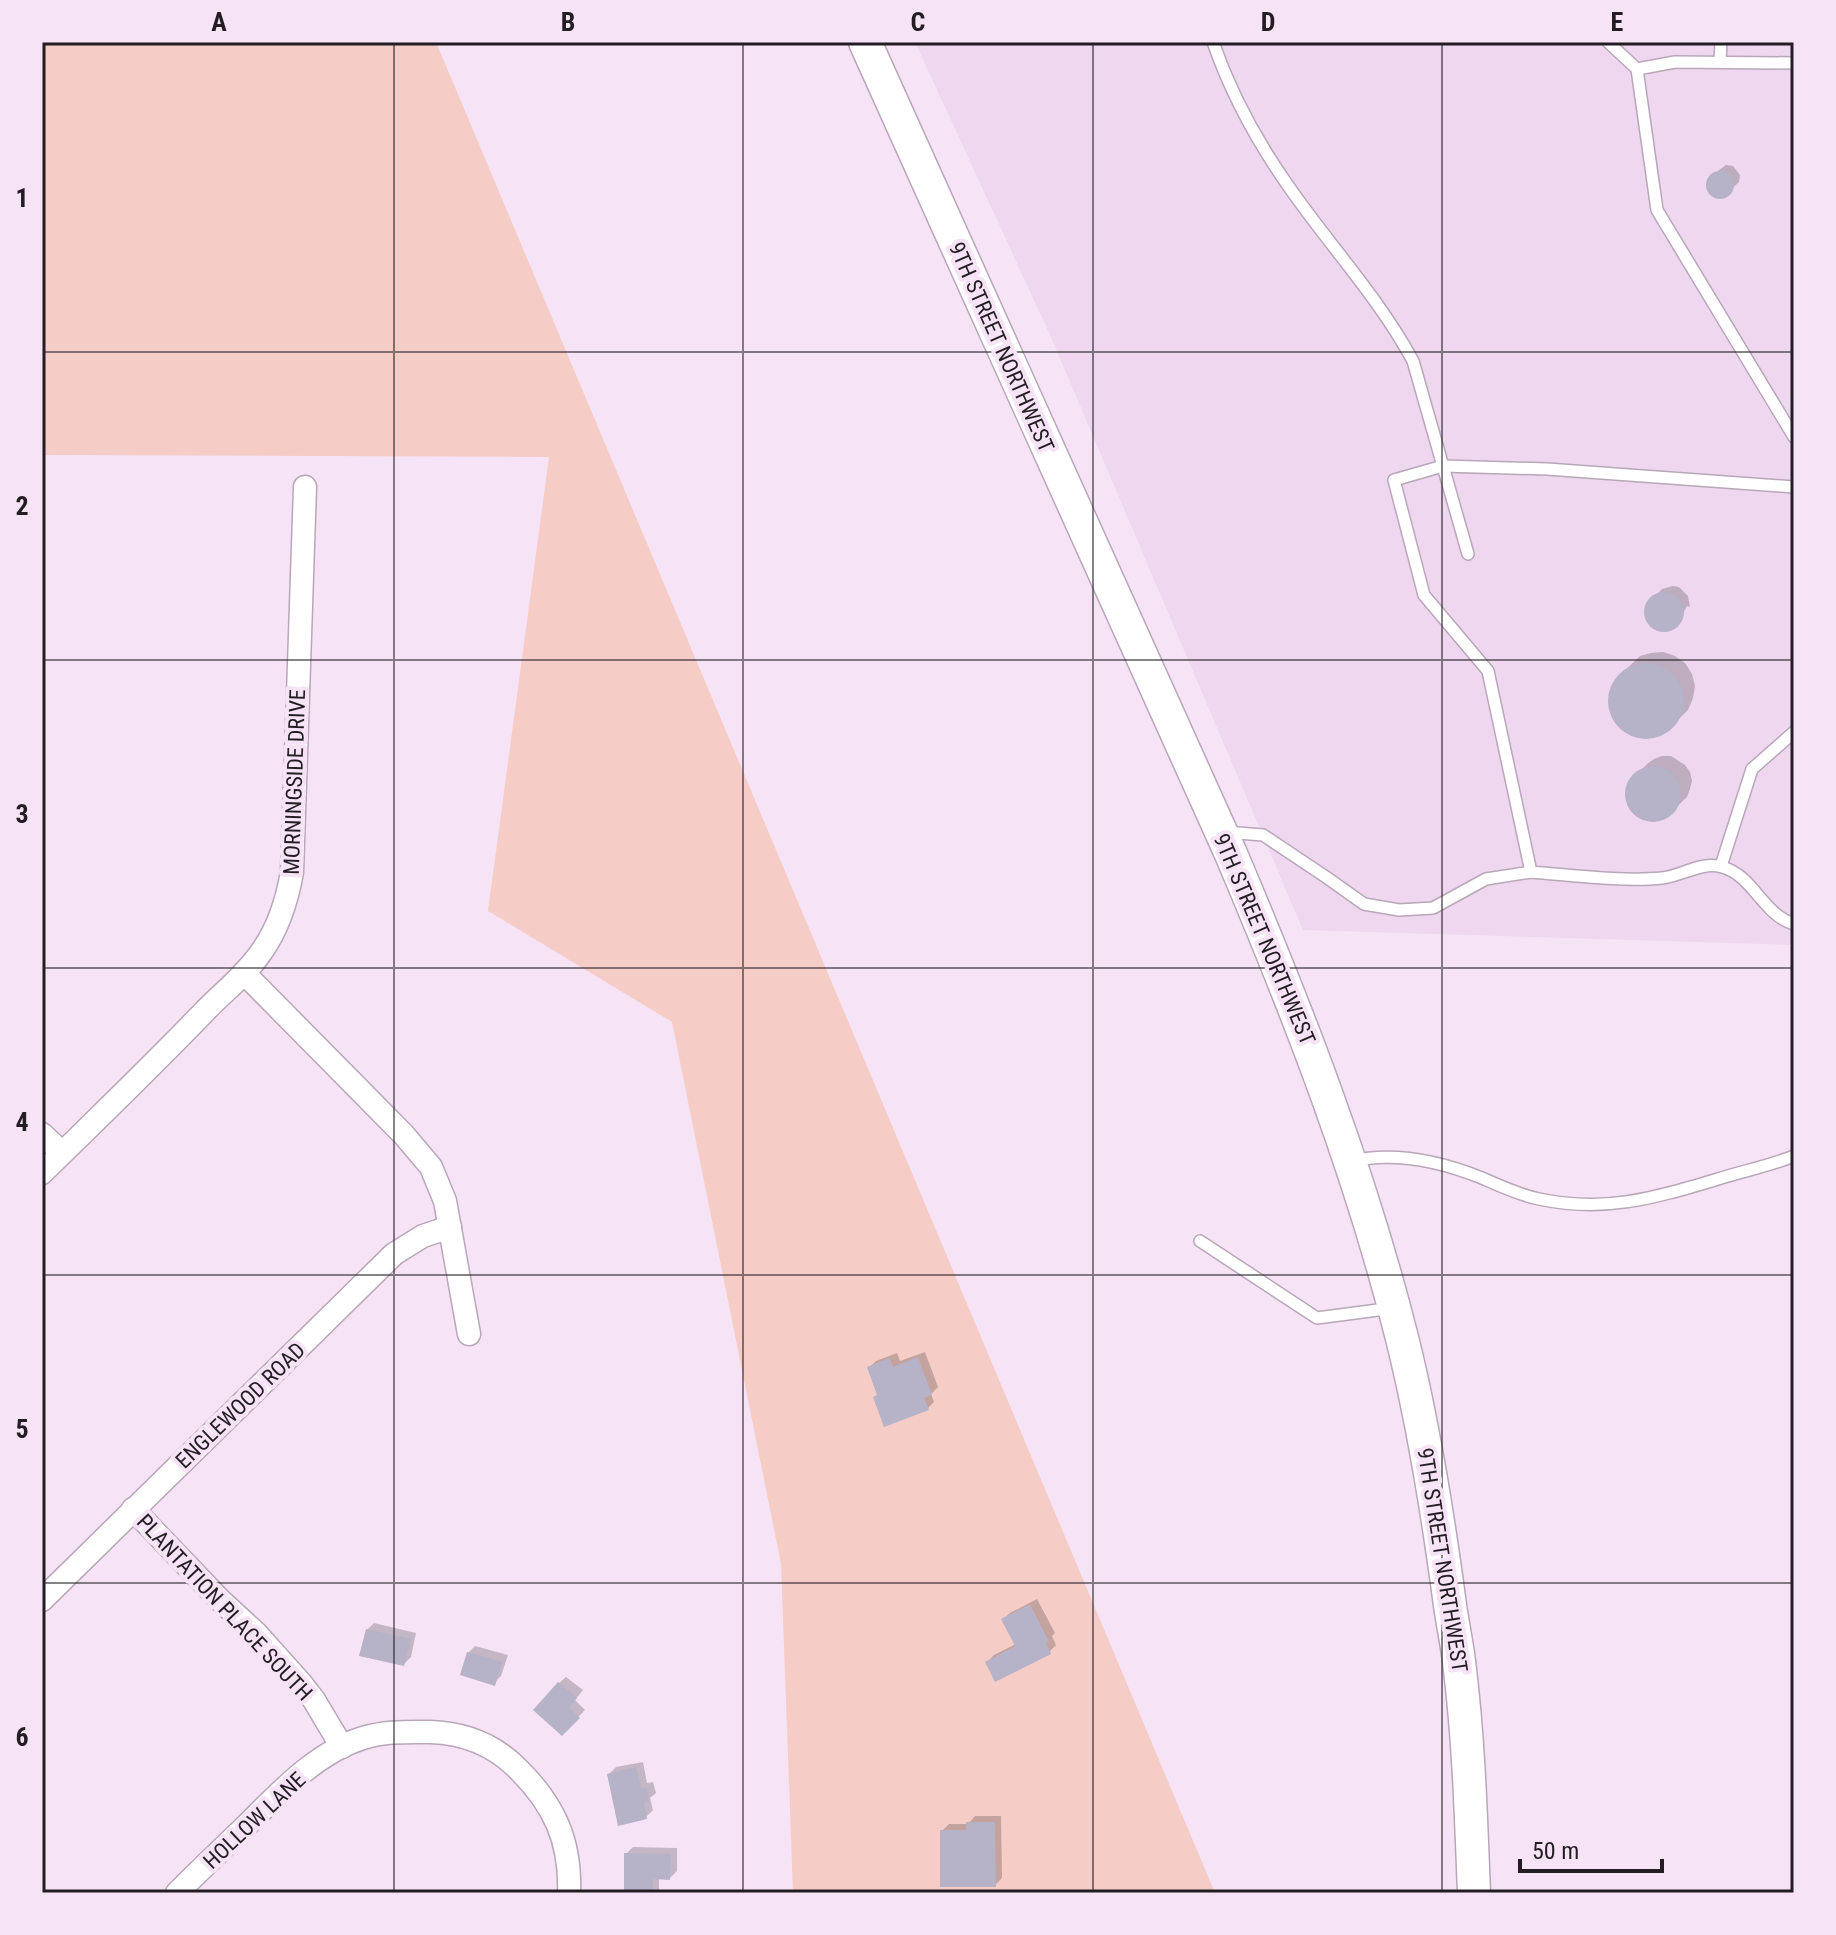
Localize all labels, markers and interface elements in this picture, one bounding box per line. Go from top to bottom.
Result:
text: A [211,7,227,37]
text: B [561,7,575,37]
text: C [911,7,926,37]
text: D [1261,7,1275,37]
text: E [1611,7,1624,37]
text: 1 [15,183,29,213]
street label: 9TH STREET NORTHWEST [944,238,1059,456]
text: 2 [15,491,29,521]
street label: MORNINGSIDE DRIVE [279,689,310,875]
text: 3 [15,799,29,829]
street label: 9TH STREET NORTHWEST [1209,830,1320,1049]
text: 4 [15,1107,29,1137]
street label: ENGLEWOOD ROAD [171,1337,310,1473]
text: 5 [15,1414,29,1444]
street label: 9TH STREET NORTHWEST [1412,1446,1473,1674]
street label: PLANTATION PLACE SOUTH [132,1509,318,1706]
text: 6 [15,1722,29,1752]
street label: HOLLOW LANE [198,1767,310,1874]
scale bar [1520,1823,1662,1873]
text: 50 m [1532,1837,1579,1865]

